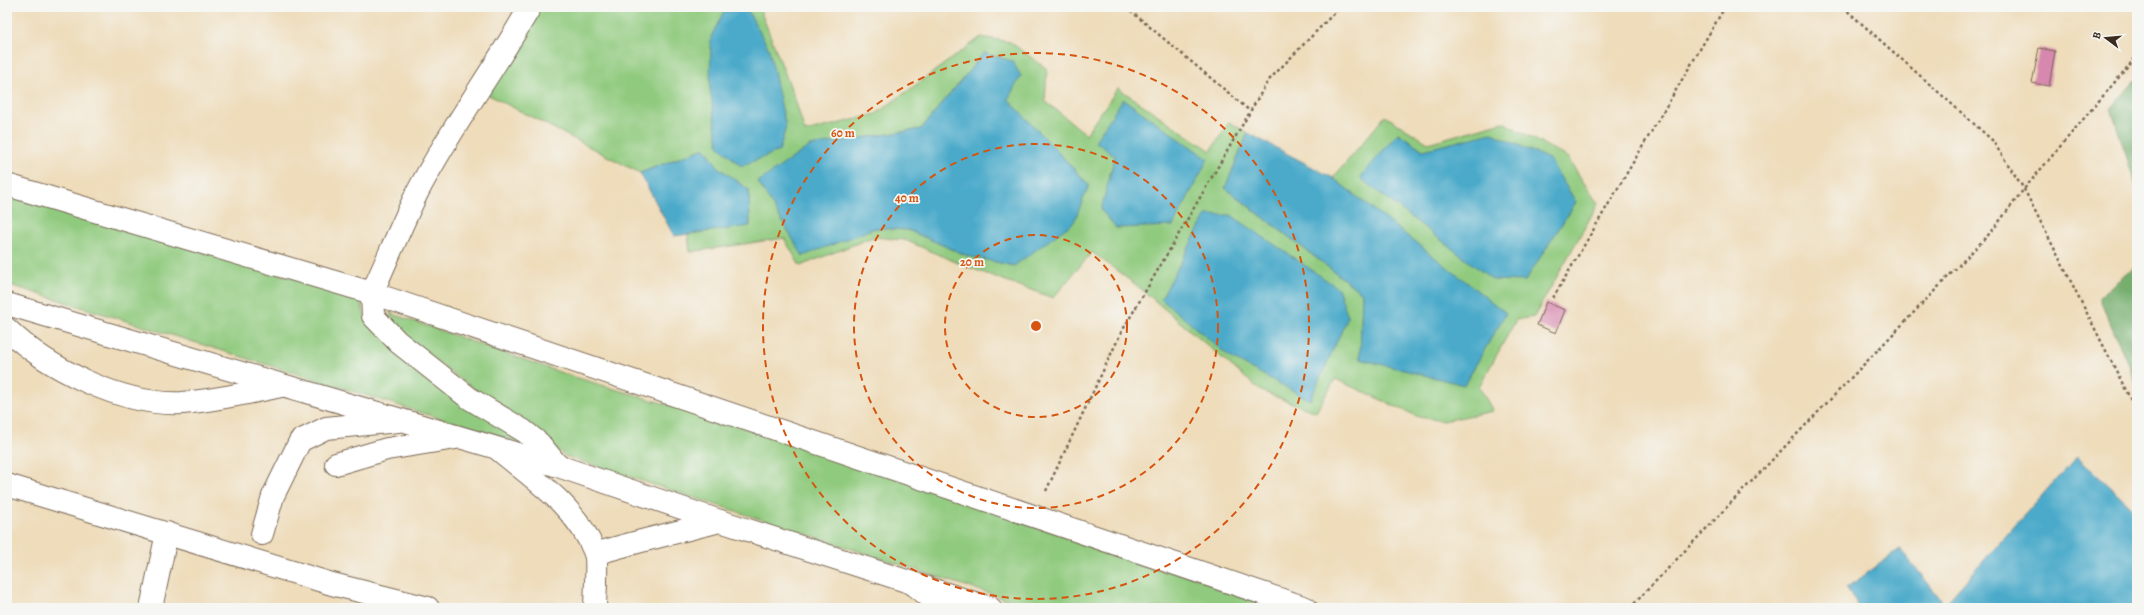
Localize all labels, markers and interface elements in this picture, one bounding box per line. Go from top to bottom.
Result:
north arrow [2086,18,2126,58]
text: B [2089,30,2105,41]
text: 60 m [831,125,855,141]
text: 40 m [895,190,919,206]
text: 20 m [960,254,984,270]
centre of rings [1029,319,1043,333]

